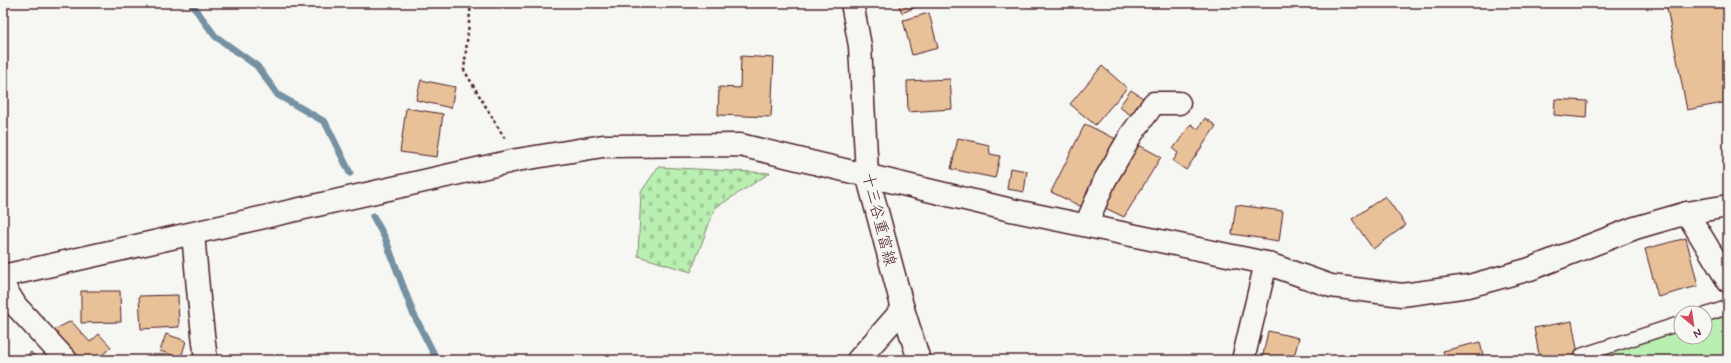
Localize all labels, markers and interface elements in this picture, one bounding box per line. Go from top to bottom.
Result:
street label: 十三谷重富線 [857,170,900,268]
north arrow [1673,305,1713,345]
text: N [1691,325,1704,341]

